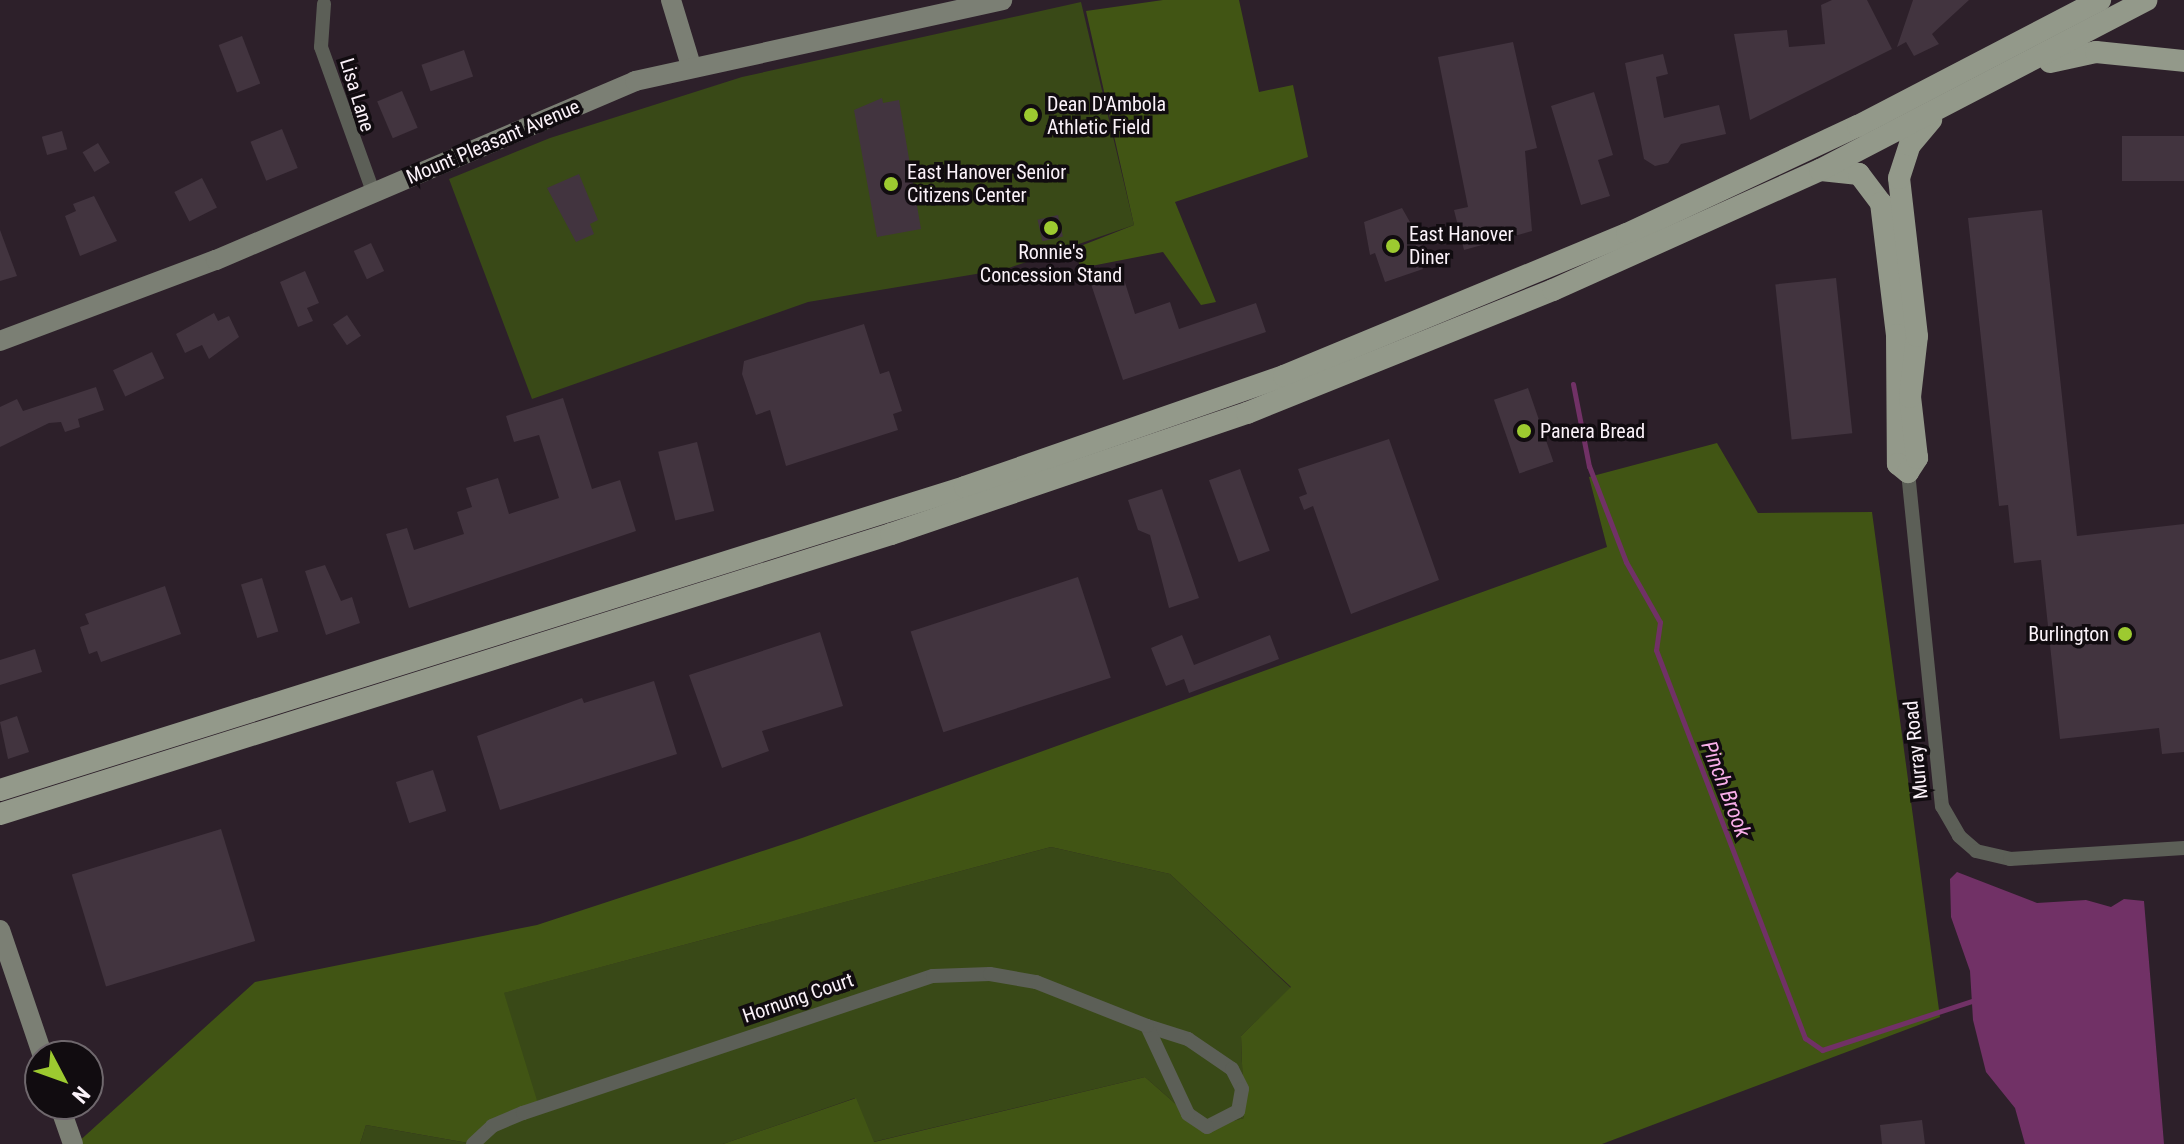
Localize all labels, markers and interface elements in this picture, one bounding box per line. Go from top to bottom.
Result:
street label: Lisa Lane [334,55,380,135]
place label: Dean D'Ambola Athletic Field [1047,92,1166,139]
street label: Mount Pleasant Avenue [403,95,583,189]
marker: Dean D'Ambola Athletic Field [1022,106,1040,124]
place label: East Hanover Senior Citizens Center [907,160,1066,207]
marker: East Hanover Senior Citizens Center [882,175,900,193]
marker: Ronnie's Concession Stand [1042,219,1060,237]
place label: East Hanover Diner [1409,222,1514,269]
marker: East Hanover Diner [1384,237,1402,255]
place label: Ronnie's Concession Stand [980,240,1122,287]
place label: Panera Bread [1540,419,1645,443]
marker: Panera Bread [1515,422,1533,440]
place label: Burlington [2028,622,2109,646]
marker: Burlington [2116,625,2134,643]
street label: Murray Road [1899,699,1933,801]
water label: Pinch Brook [1696,737,1756,841]
street label: Hornung Court [739,968,857,1028]
north arrow [24,1040,104,1120]
text: N [67,1081,95,1108]

